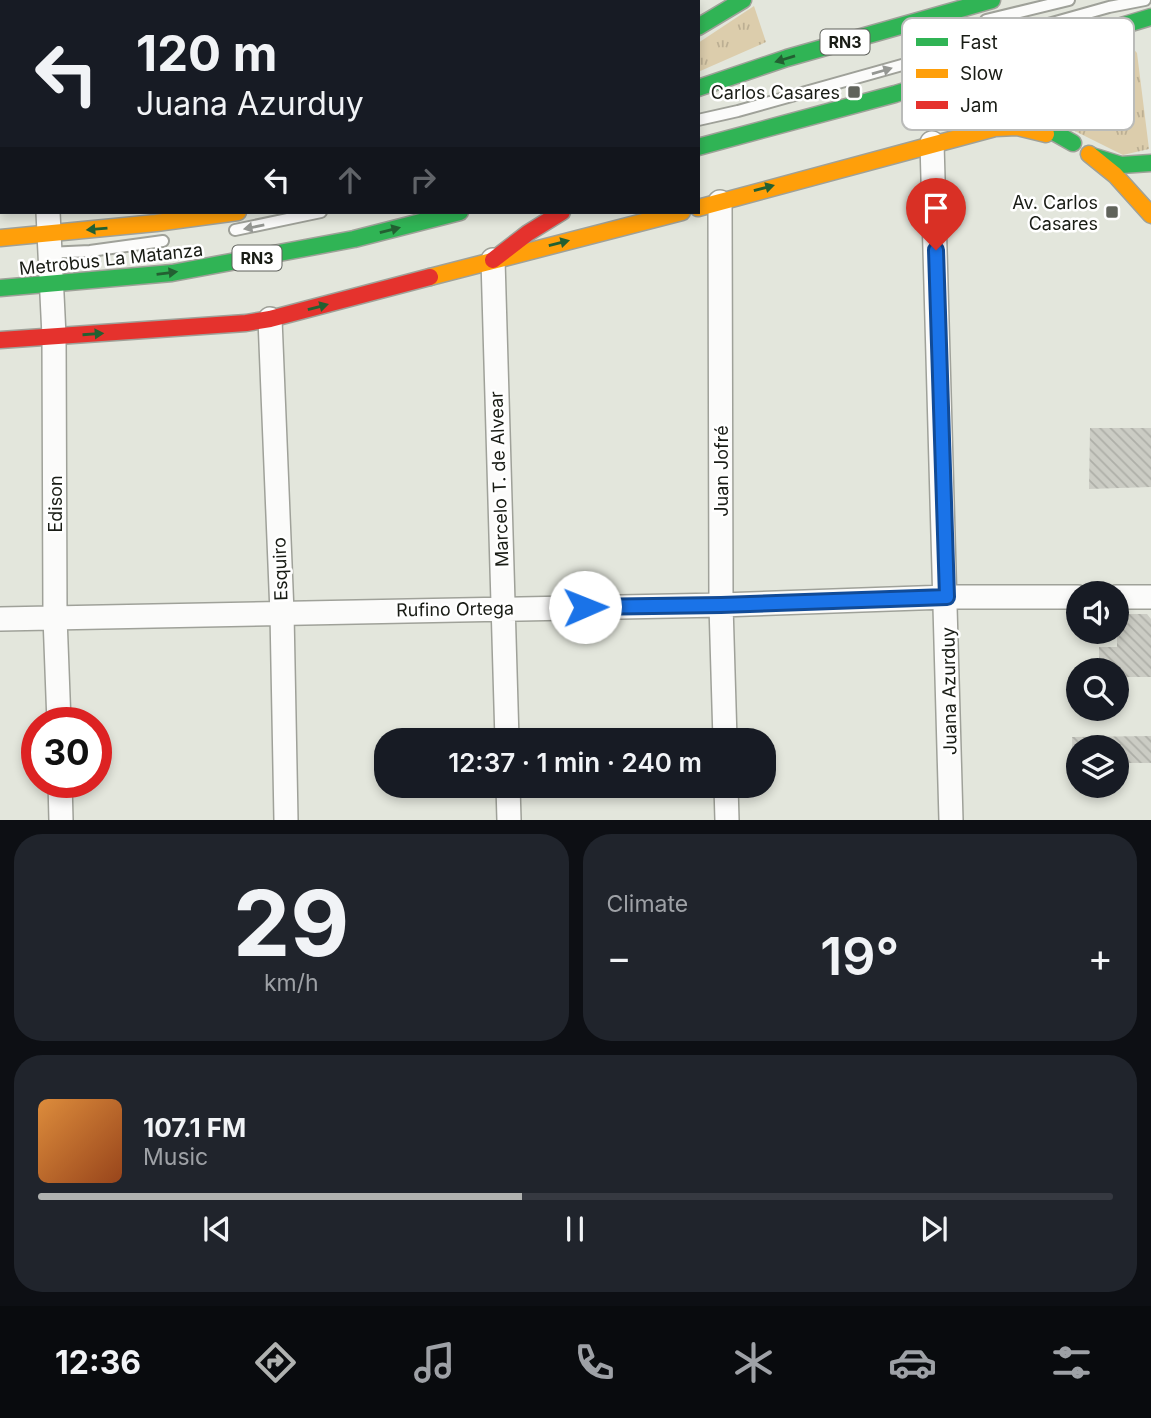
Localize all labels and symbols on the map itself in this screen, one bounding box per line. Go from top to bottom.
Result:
legend [902,18,1134,130]
road number: RN3 [820,30,870,54]
text: Fast [960,31,998,54]
one-way arrow [775,54,796,64]
text: Slow [960,62,1003,85]
one-way arrow [872,65,893,75]
place label: Carlos Casares [711,82,840,103]
marker: Carlos Casares [846,84,862,100]
text: Jam [960,94,998,117]
pin [906,178,966,250]
one-way arrow [754,183,775,193]
place label: Av. Carlos Casares [1012,192,1098,234]
marker: Av. Carlos Casares [1104,204,1120,220]
one-way arrow [243,222,265,233]
one-way arrow [86,224,108,235]
one-way arrow [379,224,401,235]
one-way arrow [548,237,570,248]
street label: Metrobus La Matanza [18,239,204,279]
road number: RN3 [232,246,282,270]
one-way arrow [156,267,178,278]
one-way arrow [307,301,329,312]
one-way arrow [82,328,104,339]
street label: Marcelo T. de Alvear [485,391,513,567]
street label: Juan Jofré [711,425,732,517]
street label: Edison [45,475,66,533]
street label: Esquiro [268,537,292,601]
position arrow [548,570,622,644]
street label: Rufino Ortega [396,597,514,621]
street label: Juana Azurduy [937,627,961,755]
speed limit sign: 30 [21,707,112,798]

